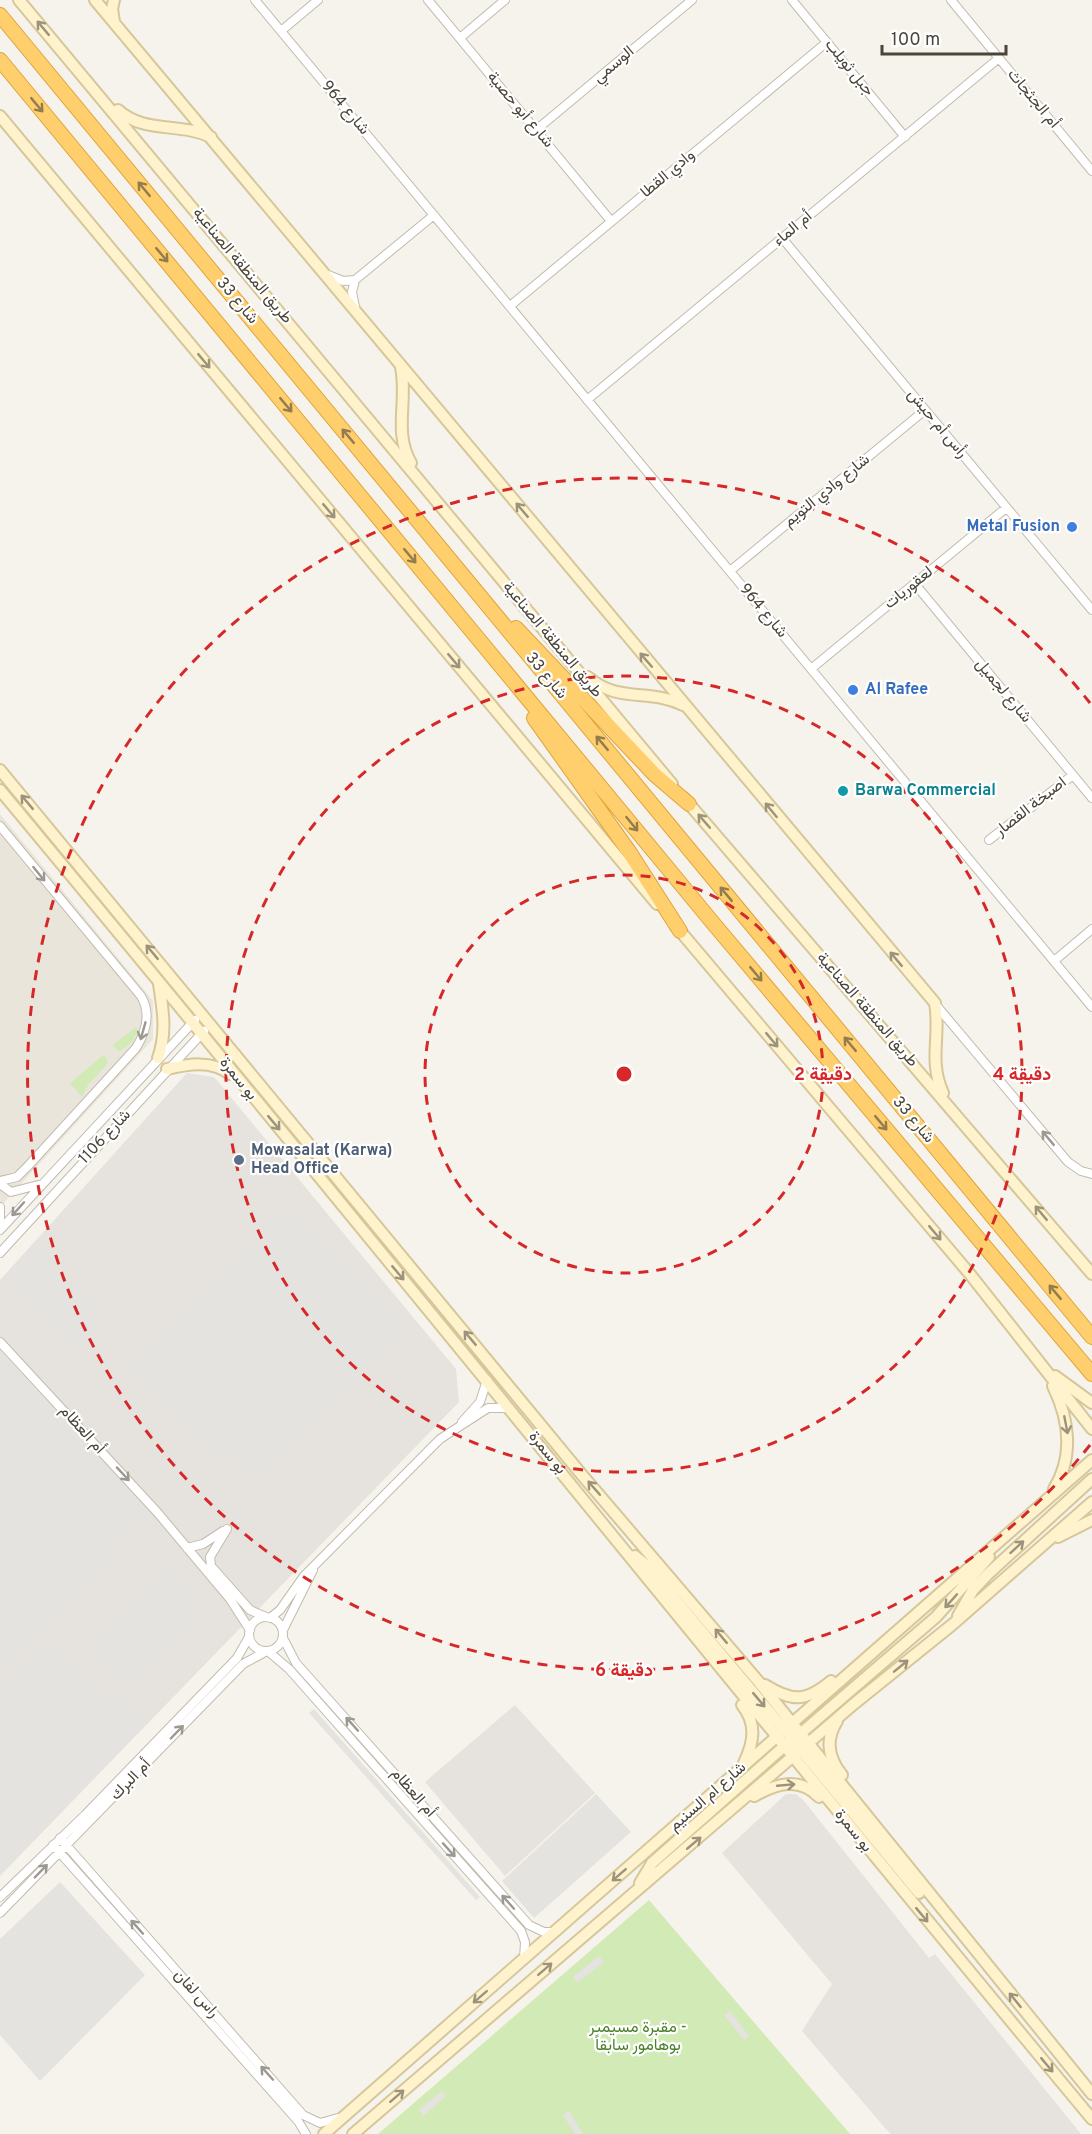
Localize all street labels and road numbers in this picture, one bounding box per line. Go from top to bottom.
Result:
street label: جبل ثويلب [820,35,878,101]
street label: الوسمي [589,42,640,90]
street label: أم الجثجاث [1003,65,1064,133]
street label: شارع أبو حصية [482,68,558,152]
street label: شارع 964 [316,77,374,139]
street label: وادي القطا [637,146,701,204]
street label: طريق المنطقة الصناعية [188,204,296,328]
street label: أم الماء [769,207,817,251]
street label: شارع 33 [212,273,262,329]
street label: رأس أم حيش [902,385,972,463]
street label: شارع وادي التويم [780,450,876,534]
street label: لعقوريات [880,562,938,614]
street label: طريق المنطقة الصناعية [498,578,606,702]
street label: شارع 964 [734,580,792,642]
street label: شارع 33 [521,648,571,704]
street label: شارع لجميل [970,655,1036,727]
street label: اصبخة القصار [990,773,1071,842]
street label: طريق المنطقة الصناعية [812,949,922,1071]
street label: بو سمرة [215,1053,261,1105]
street label: شارع 33 [888,1092,938,1148]
street label: شارع 1106 [75,1105,135,1169]
street label: أم العظام [55,1401,109,1459]
street label: بو سمرة [524,1427,570,1479]
street label: أم البرك [106,1755,156,1805]
street label: شارع ام السنيم [665,1758,751,1836]
street label: أم العظام [386,1764,440,1822]
street label: بو سمرة [830,1805,876,1857]
street label: راس لفان [169,1966,223,2022]

